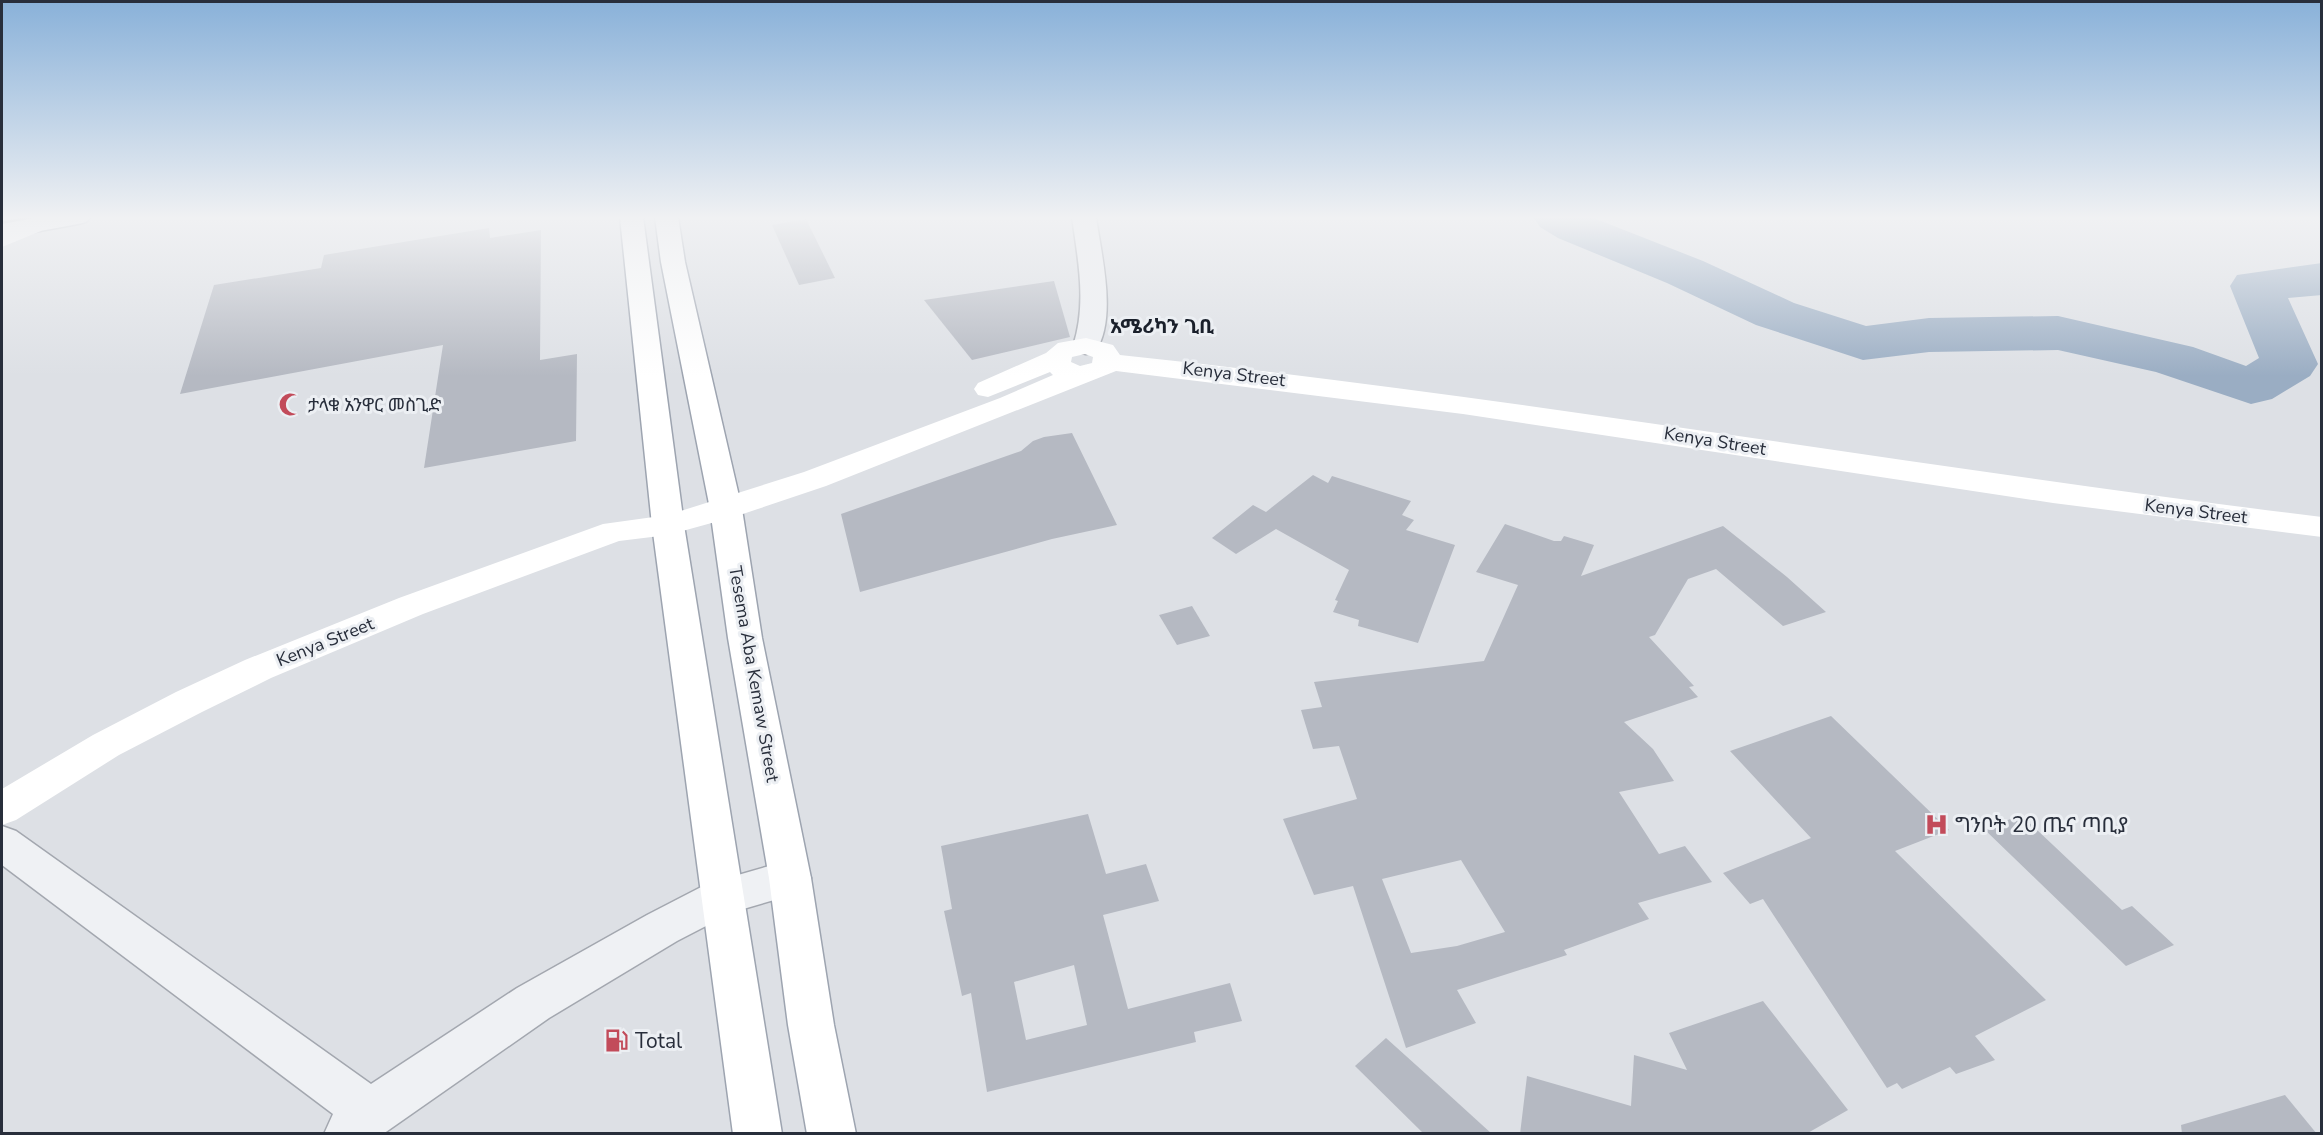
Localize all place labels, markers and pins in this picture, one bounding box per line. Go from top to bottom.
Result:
mosque icon: ታላቁ አንዋር መስጊድ [277,392,303,418]
place label: ታላቁ አንዋር መስጊድ [308,393,442,417]
place label: ግንቦት 20 ጤና ጣቢያ [1955,811,2128,839]
hospital icon: ግንቦት 20 ጤና ጣቢያ [1924,812,1950,838]
place label: Total [635,1027,683,1055]
fuel station icon: Total [604,1028,630,1054]

